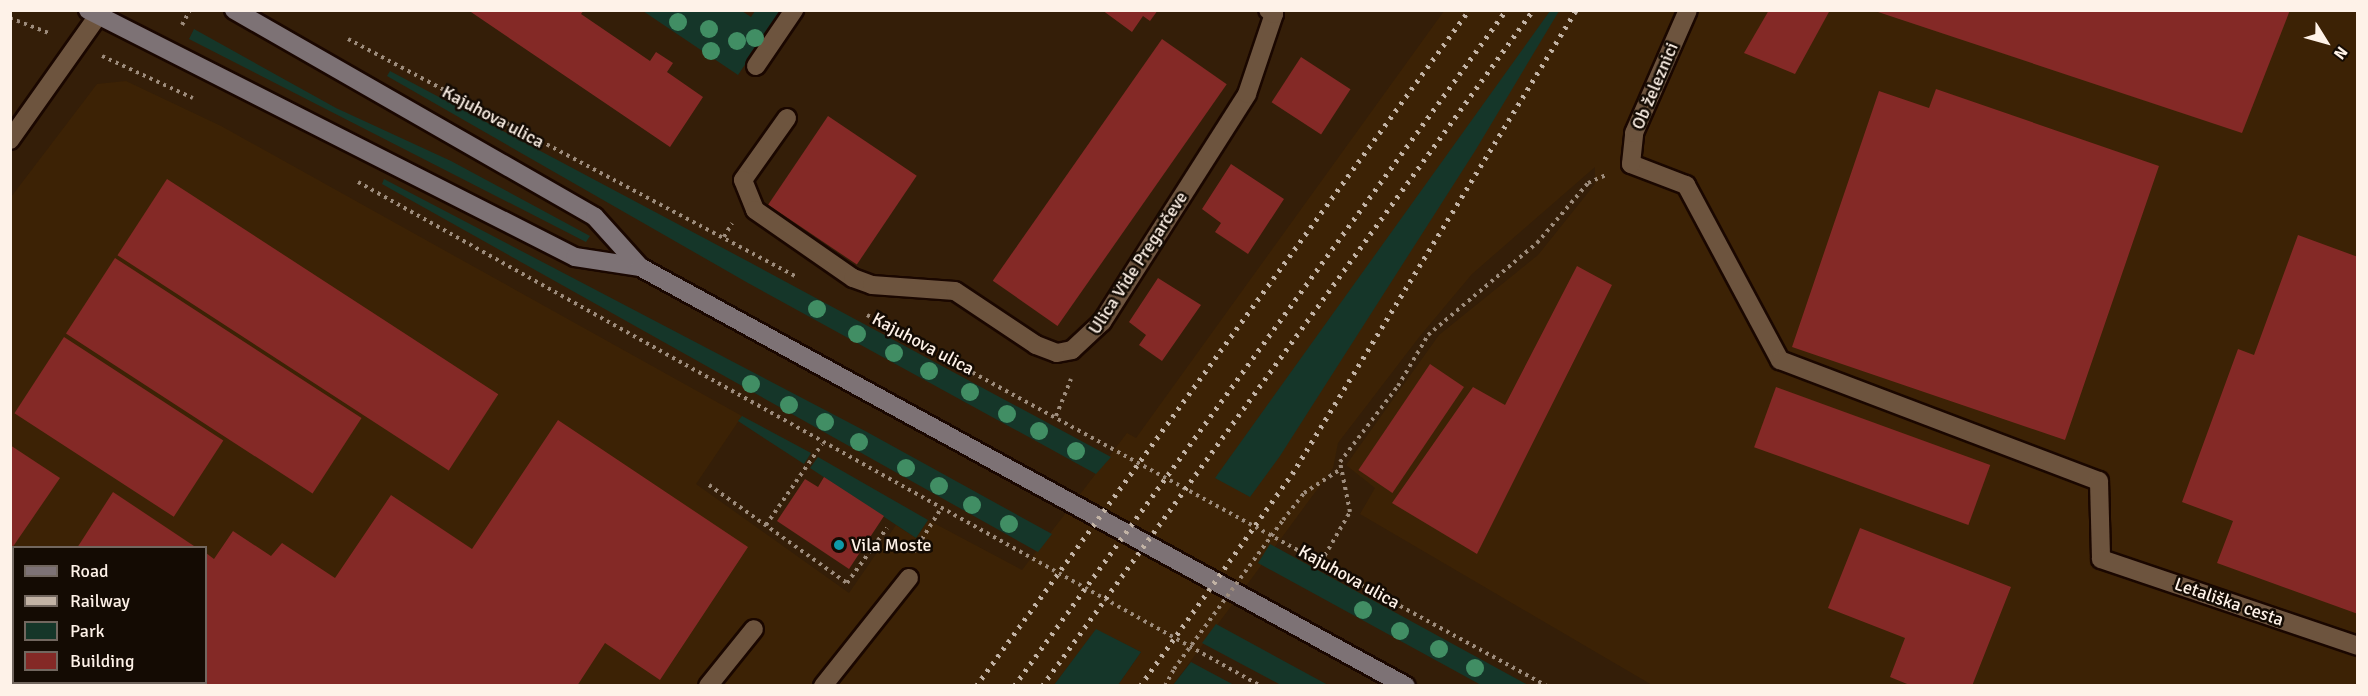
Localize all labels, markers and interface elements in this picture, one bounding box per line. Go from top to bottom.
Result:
north arrow [2296,12,2356,72]
street label: Ob železnici [1627,39,1683,133]
text: N [2329,42,2352,63]
street label: Kajuhova ulica [438,81,548,153]
street label: Ulica Vide Pregarčeve [1084,188,1192,338]
street label: Kajuhova ulica [868,308,978,380]
place label: Vila Moste [851,534,932,556]
marker: Vila Moste [832,538,846,552]
street label: Kajuhova ulica [1295,540,1403,614]
legend [12,546,207,684]
text: Road [70,560,109,582]
street label: Letališka cesta [2172,573,2286,631]
text: Railway [70,590,130,612]
text: Park [70,620,105,642]
text: Building [70,650,134,672]

